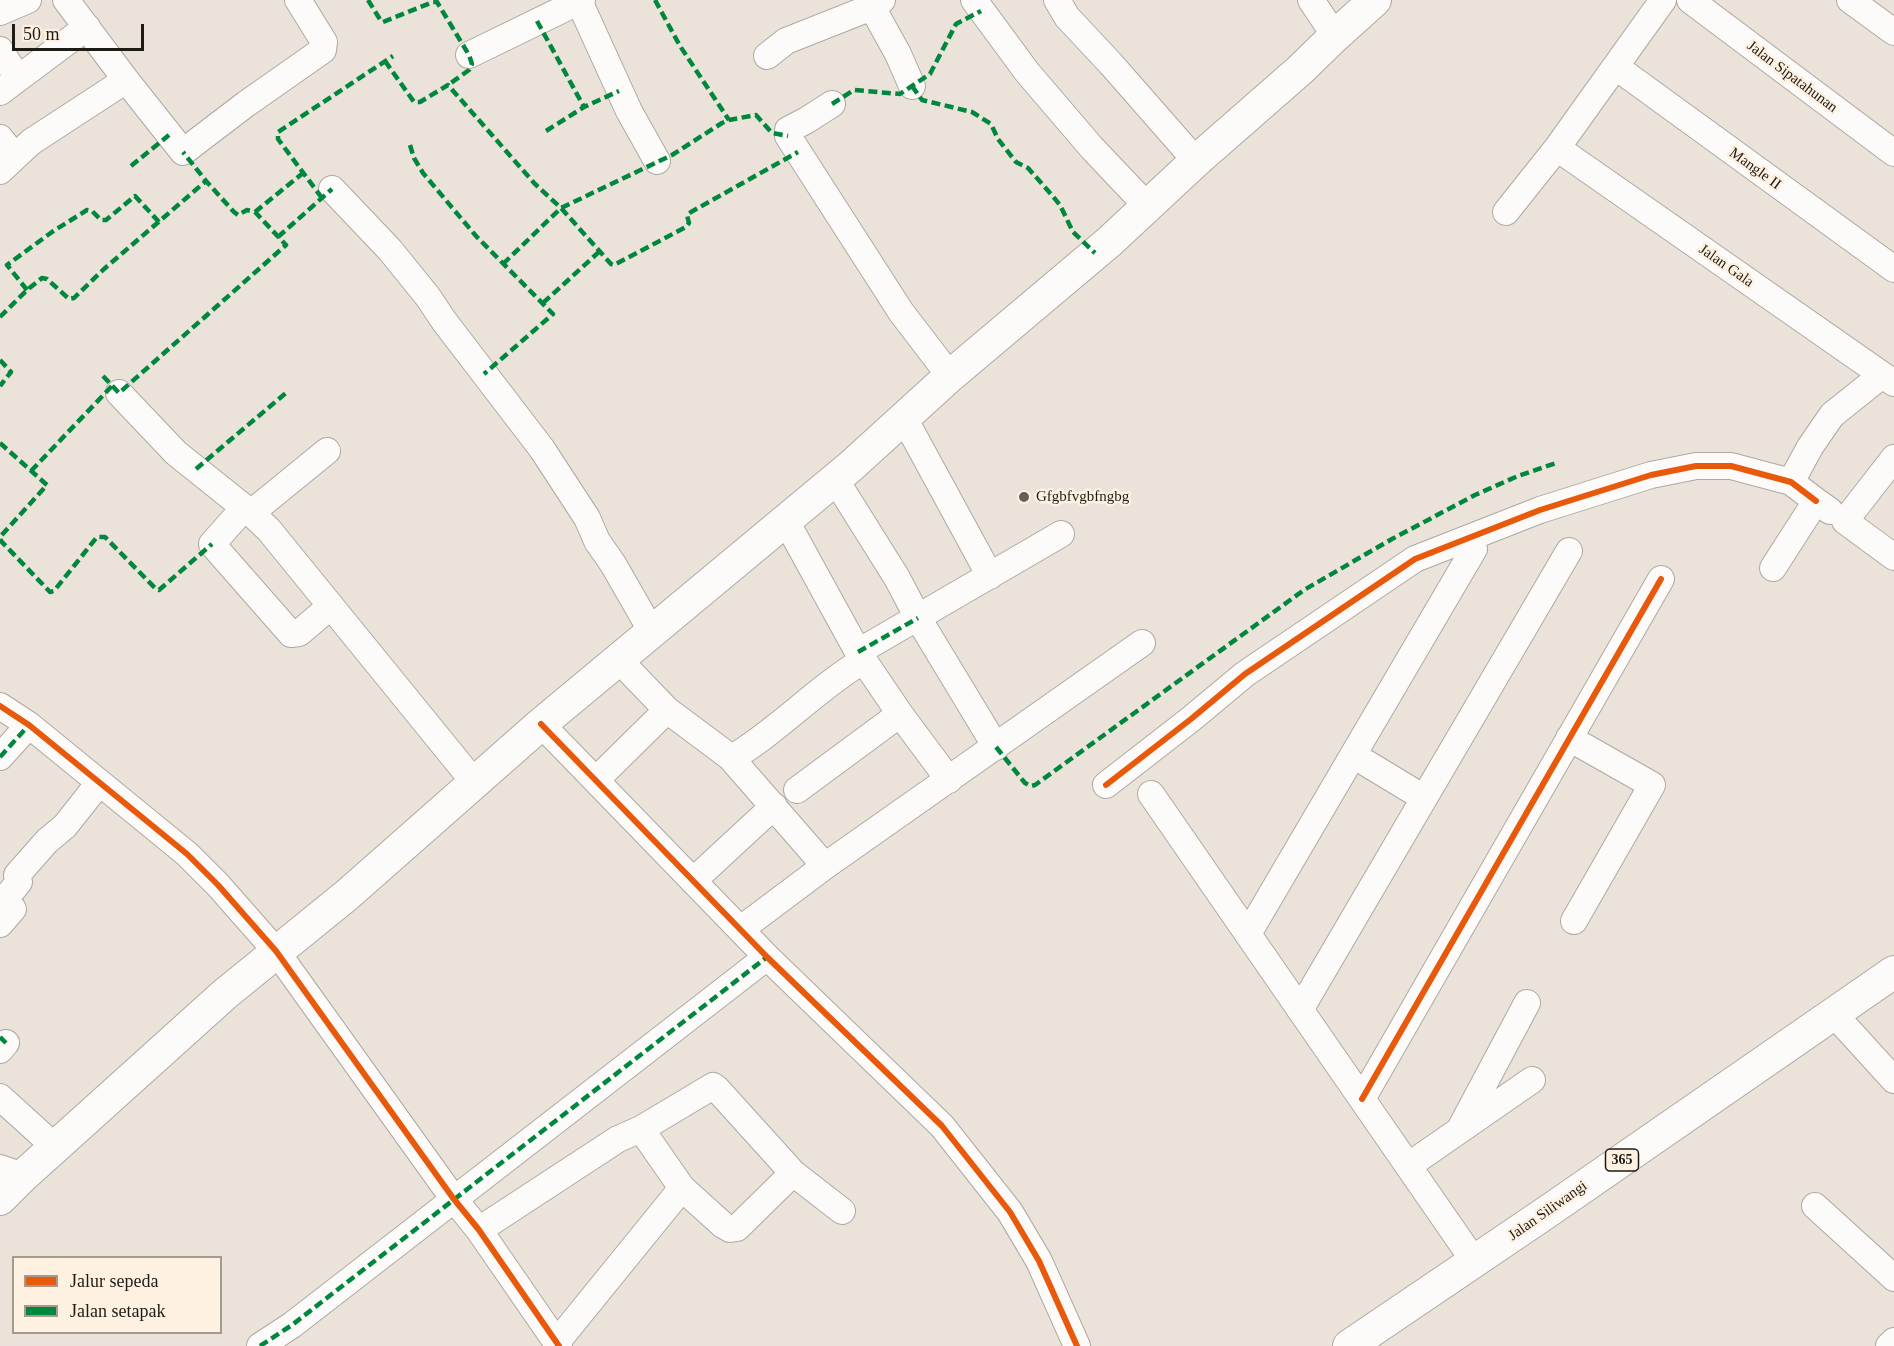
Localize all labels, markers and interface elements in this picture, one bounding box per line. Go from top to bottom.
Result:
scale bar [15,12,147,50]
text: 50 m [23,24,60,44]
street label: Jalan Sipatahunan [1743,37,1841,117]
street label: Mangle II [1726,144,1784,194]
street label: Jalan Gala [1695,241,1757,291]
place label: Gfgbfvgbfngbg [1036,488,1129,506]
marker: Gfgbfvgbfngbg [1017,490,1031,504]
road number: 365 [1606,1149,1638,1171]
street label: Jalan Siliwangi [1505,1177,1591,1245]
legend [12,1256,222,1334]
text: Jalur sepeda [70,1271,158,1291]
text: Jalan setapak [70,1301,165,1321]

